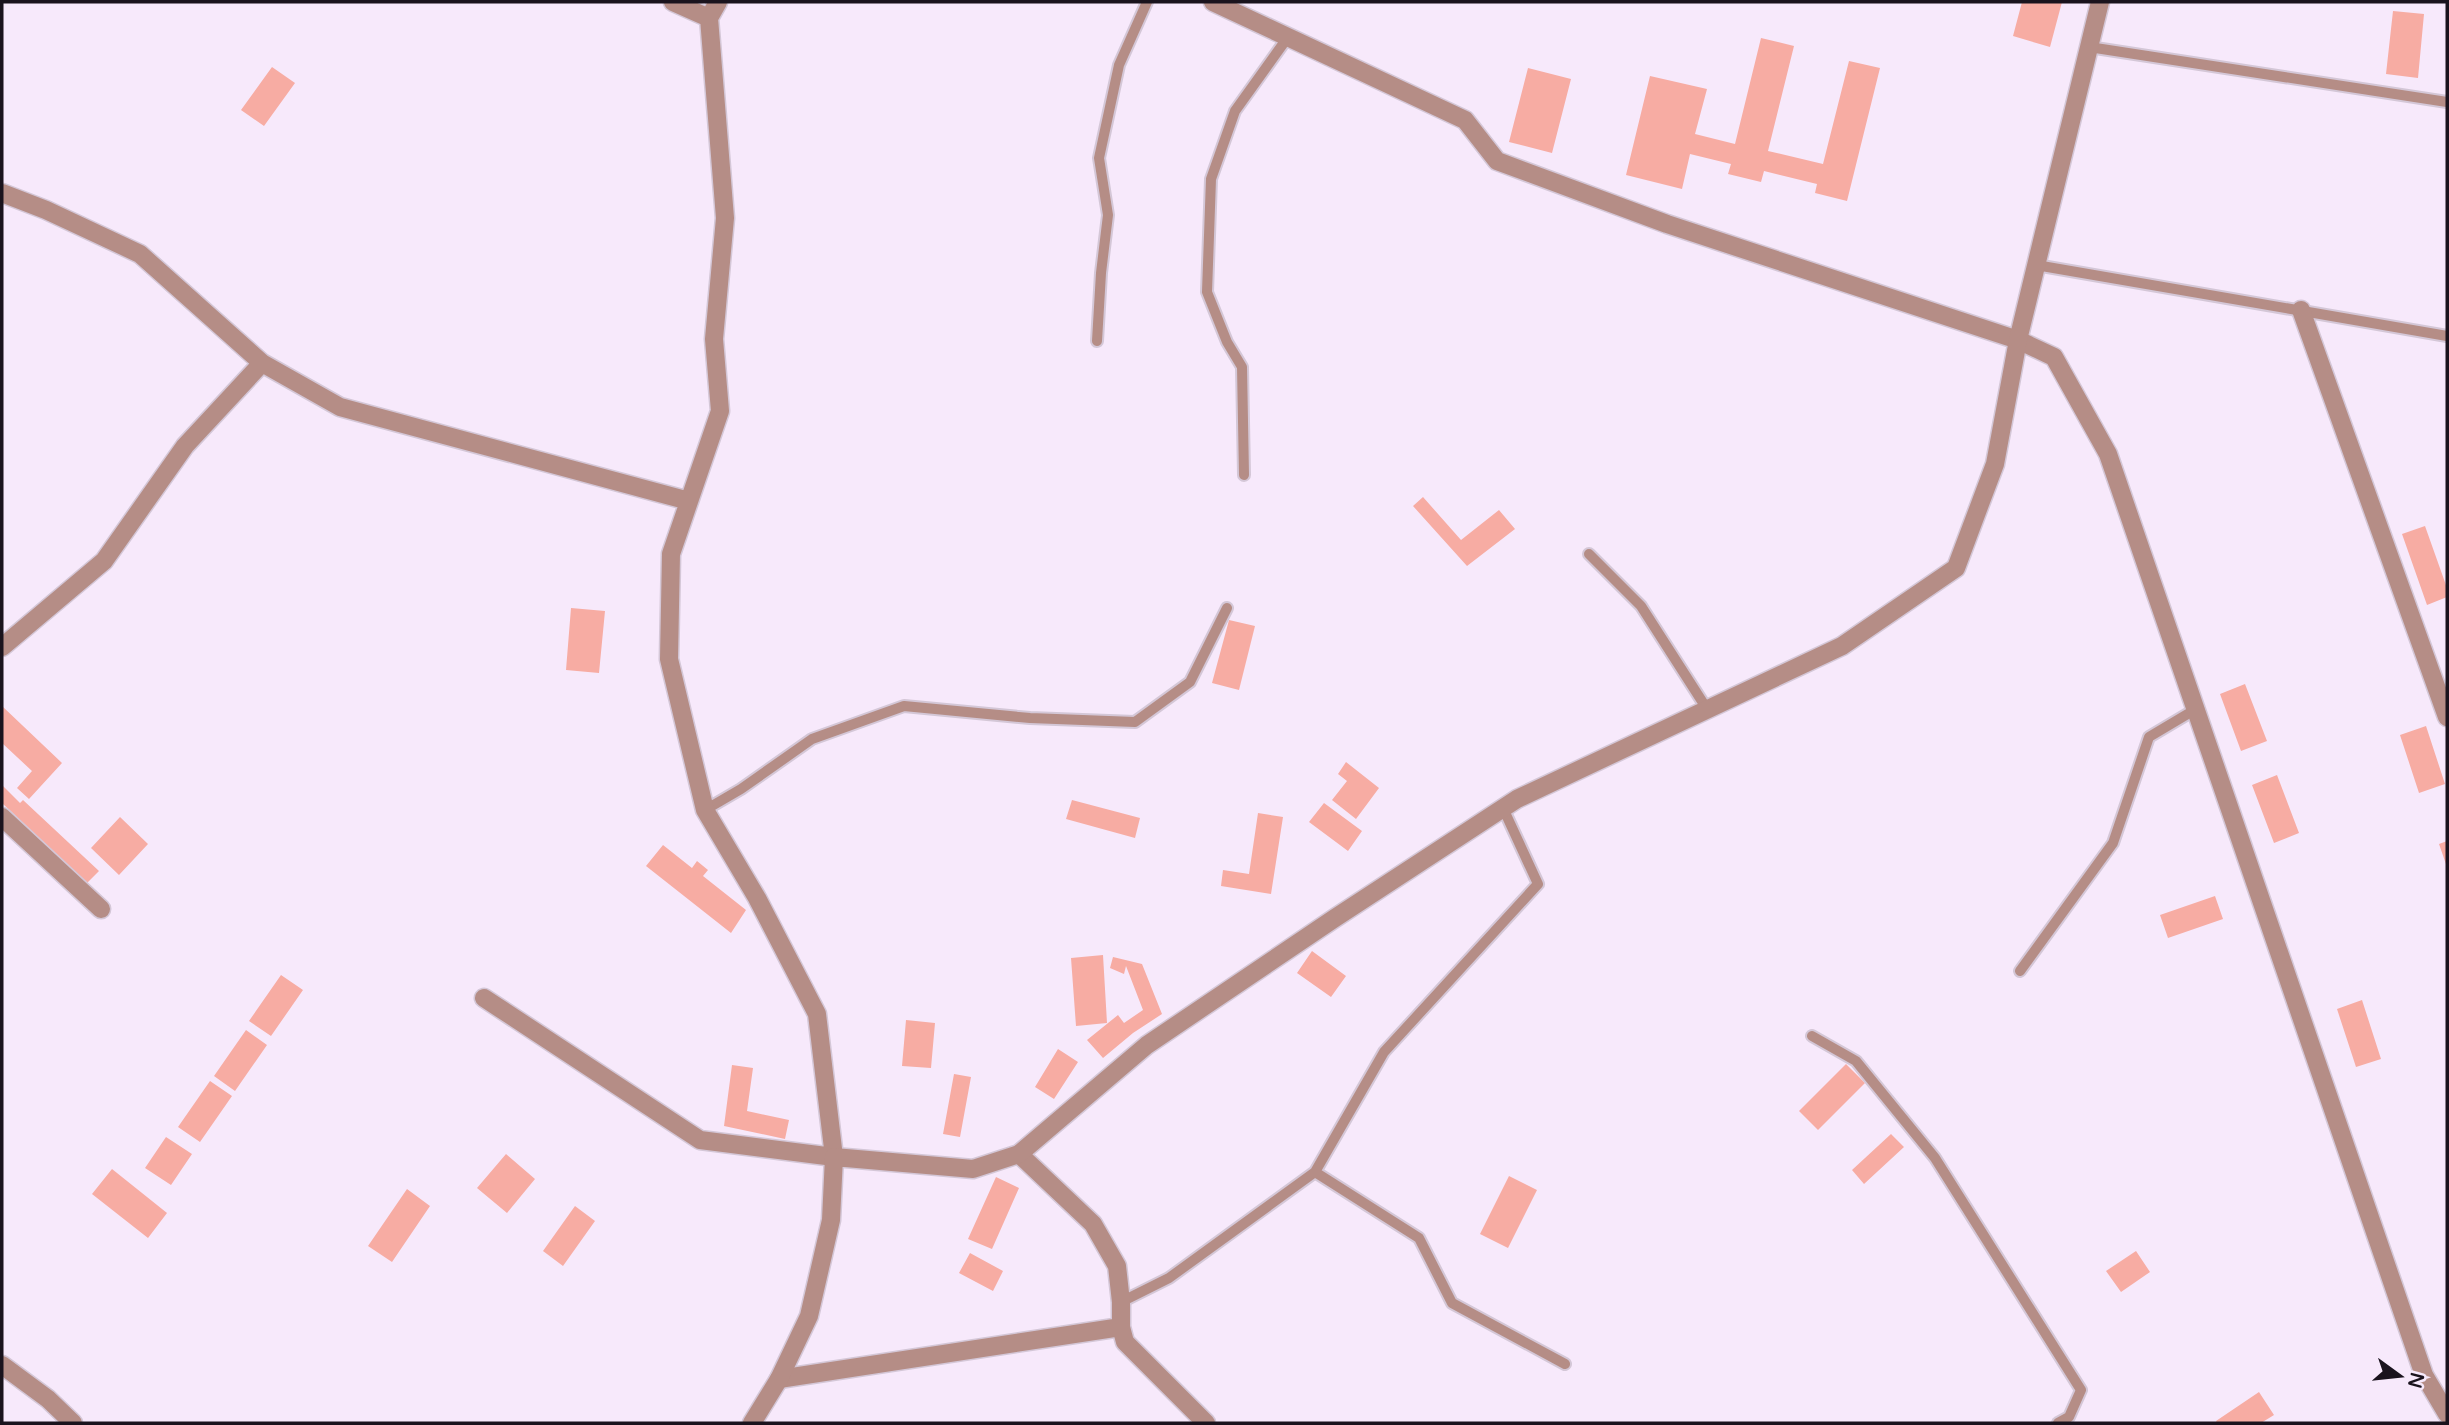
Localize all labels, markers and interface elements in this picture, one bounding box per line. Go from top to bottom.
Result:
north arrow [2365,1341,2435,1411]
text: N [2403,1370,2428,1390]

